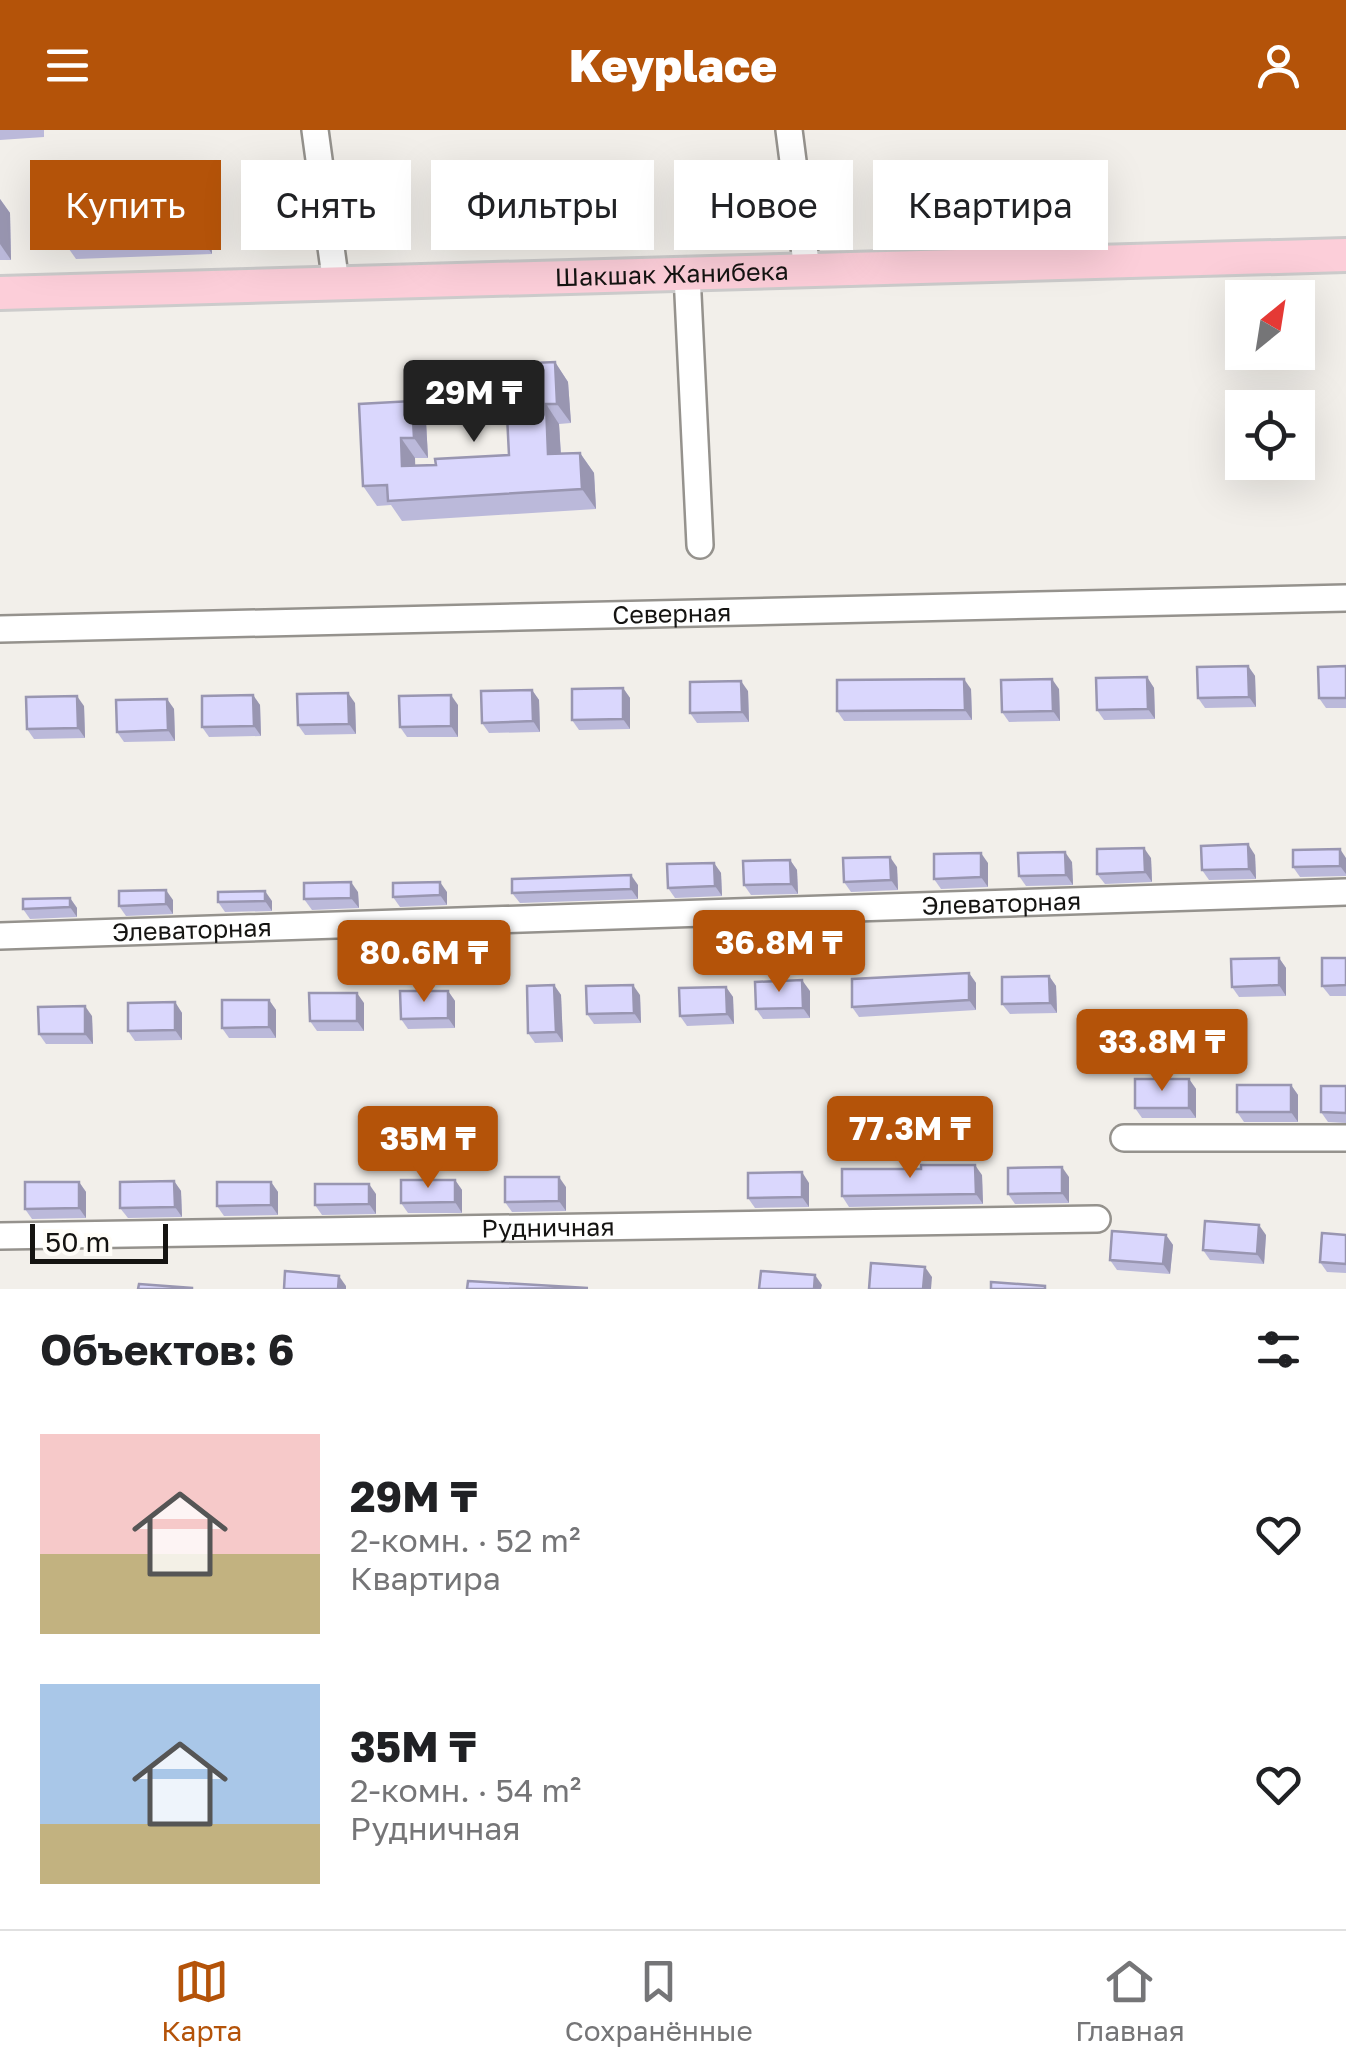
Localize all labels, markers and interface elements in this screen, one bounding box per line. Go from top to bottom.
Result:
icon: menu [40,38,95,93]
text: Keyplace [569,38,777,92]
icon: person [1251,38,1306,93]
chip: Купить [30,160,221,250]
chip: Снять [241,160,411,250]
chip: Фильтры [431,160,654,250]
chip: Новое [674,160,853,250]
chip: Квартира [873,160,1108,250]
street label: Шакшак Жанибека [554,255,789,292]
north arrow [1225,280,1315,370]
map controls [1225,280,1315,480]
pin: 29M ₸ [404,360,544,445]
text: 29M ₸ [425,373,523,411]
button: locate [1225,390,1315,480]
street label: Северная [612,596,732,630]
street label: Элеваторная [921,885,1082,921]
pin: 36.8M ₸ [687,910,871,995]
street label: Элеваторная [112,911,272,947]
pin: 80.6M ₸ [332,920,516,1005]
text: 36.8M ₸ [715,923,843,961]
text: 80.6M ₸ [359,933,489,971]
pin: 33.8M ₸ [1070,1009,1254,1094]
text: 33.8M ₸ [1098,1022,1226,1060]
pin: 77.3M ₸ [818,1096,1002,1181]
pin: 35M ₸ [358,1106,498,1191]
text: 77.3M ₸ [849,1109,971,1147]
text: 35M ₸ [380,1119,476,1157]
street label: Рудничная [481,1210,615,1244]
scale bar [30,1219,168,1264]
text: 50 m [45,1225,110,1258]
icon: filters [1251,1322,1306,1377]
text: Объектов: 6 [40,1324,295,1374]
text: 29M ₸ [350,1471,477,1521]
icon: home [120,1474,240,1594]
icon: heart [1251,1507,1306,1562]
text: 2-комн. · 52 m² [350,1521,580,1559]
text: Квартира [350,1559,501,1597]
text: 35M ₸ [350,1721,476,1771]
icon: home [120,1724,240,1844]
icon: heart [1251,1757,1306,1812]
text: 2-комн. · 54 m² [350,1771,581,1809]
text: Рудничная [350,1809,521,1847]
tab: Карта [161,1954,242,2047]
tab: Сохранённые [565,1954,753,2047]
tab: Главная [1075,1954,1185,2047]

